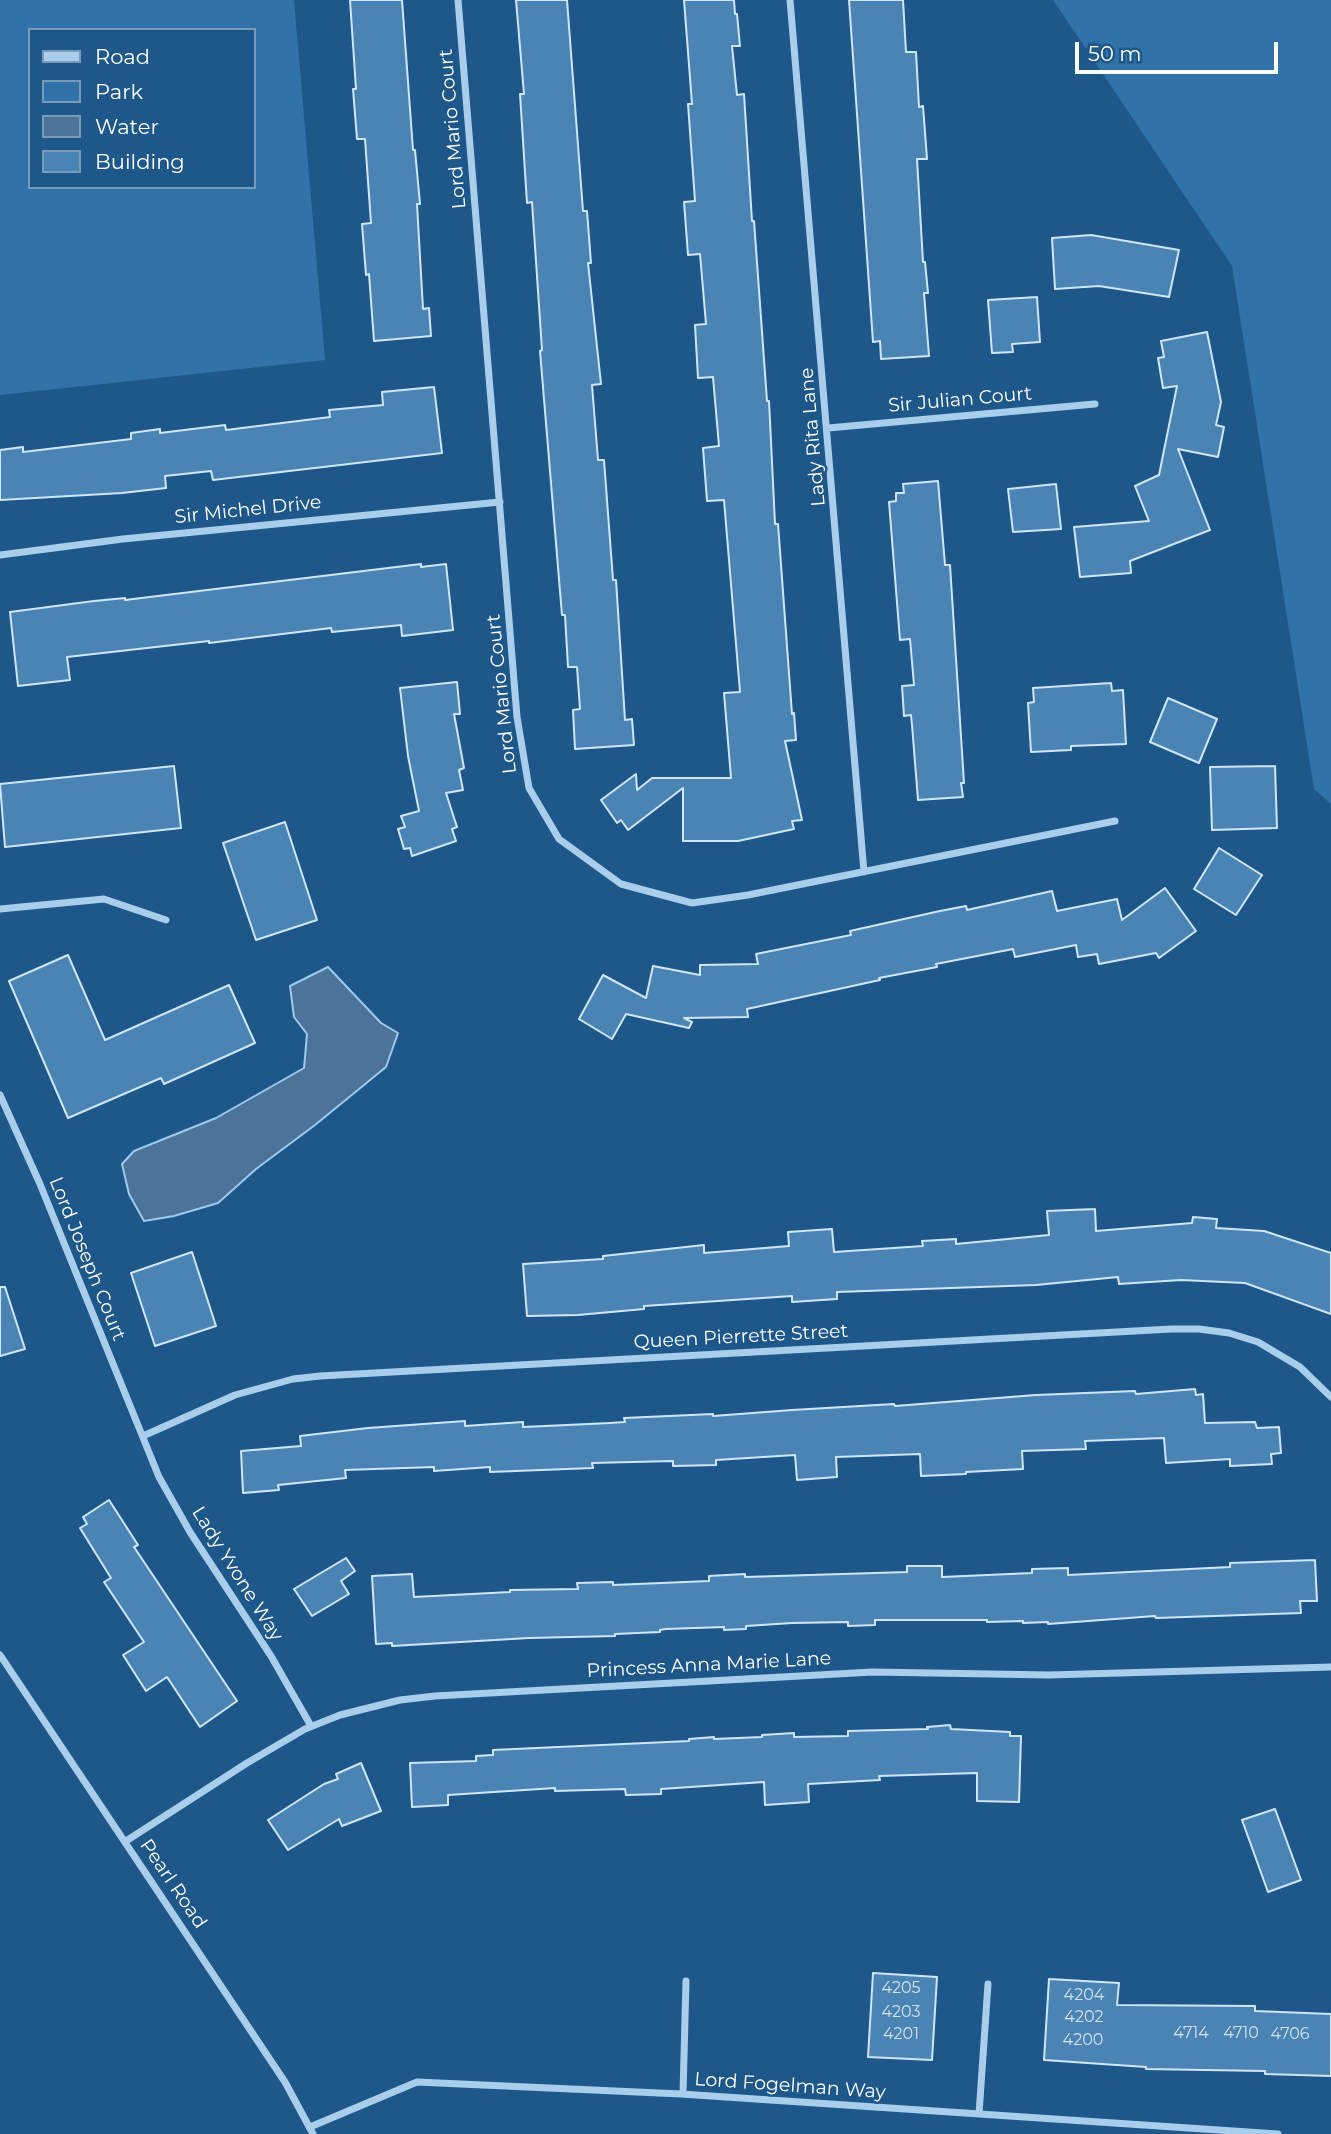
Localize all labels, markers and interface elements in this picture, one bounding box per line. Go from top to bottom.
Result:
legend [28,28,256,189]
scale bar [1079,28,1282,72]
text: 50 m [1088,41,1142,66]
text: Road [95,44,150,69]
street label: Lord Mario Court [435,48,471,210]
text: Park [95,79,143,104]
text: Water [95,114,159,139]
text: Building [95,149,185,174]
street label: Lady Rita Lane [796,367,830,507]
street label: Sir Julian Court [887,382,1033,418]
street label: Sir Michel Drive [174,491,322,529]
street label: Lord Mario Court [482,613,522,775]
street label: Lord Joseph Court [44,1174,130,1344]
street label: Queen Pierrette Street [633,1320,849,1354]
street label: Lady Yvone Way [186,1503,288,1645]
street label: Princess Anna Marie Lane [586,1647,832,1683]
street label: Pearl Road [135,1835,211,1933]
house number: 4205 [881,1978,921,1998]
house number: 4204 [1064,1985,1104,2005]
house number: 4203 [881,2002,921,2022]
house number: 4202 [1064,2007,1104,2027]
house number: 4714 [1173,2023,1209,2043]
house number: 4710 [1223,2023,1259,2043]
house number: 4201 [883,2024,919,2044]
house number: 4706 [1270,2024,1310,2044]
house number: 4200 [1063,2030,1103,2050]
street label: Lord Fogelman Way [694,2068,886,2104]

